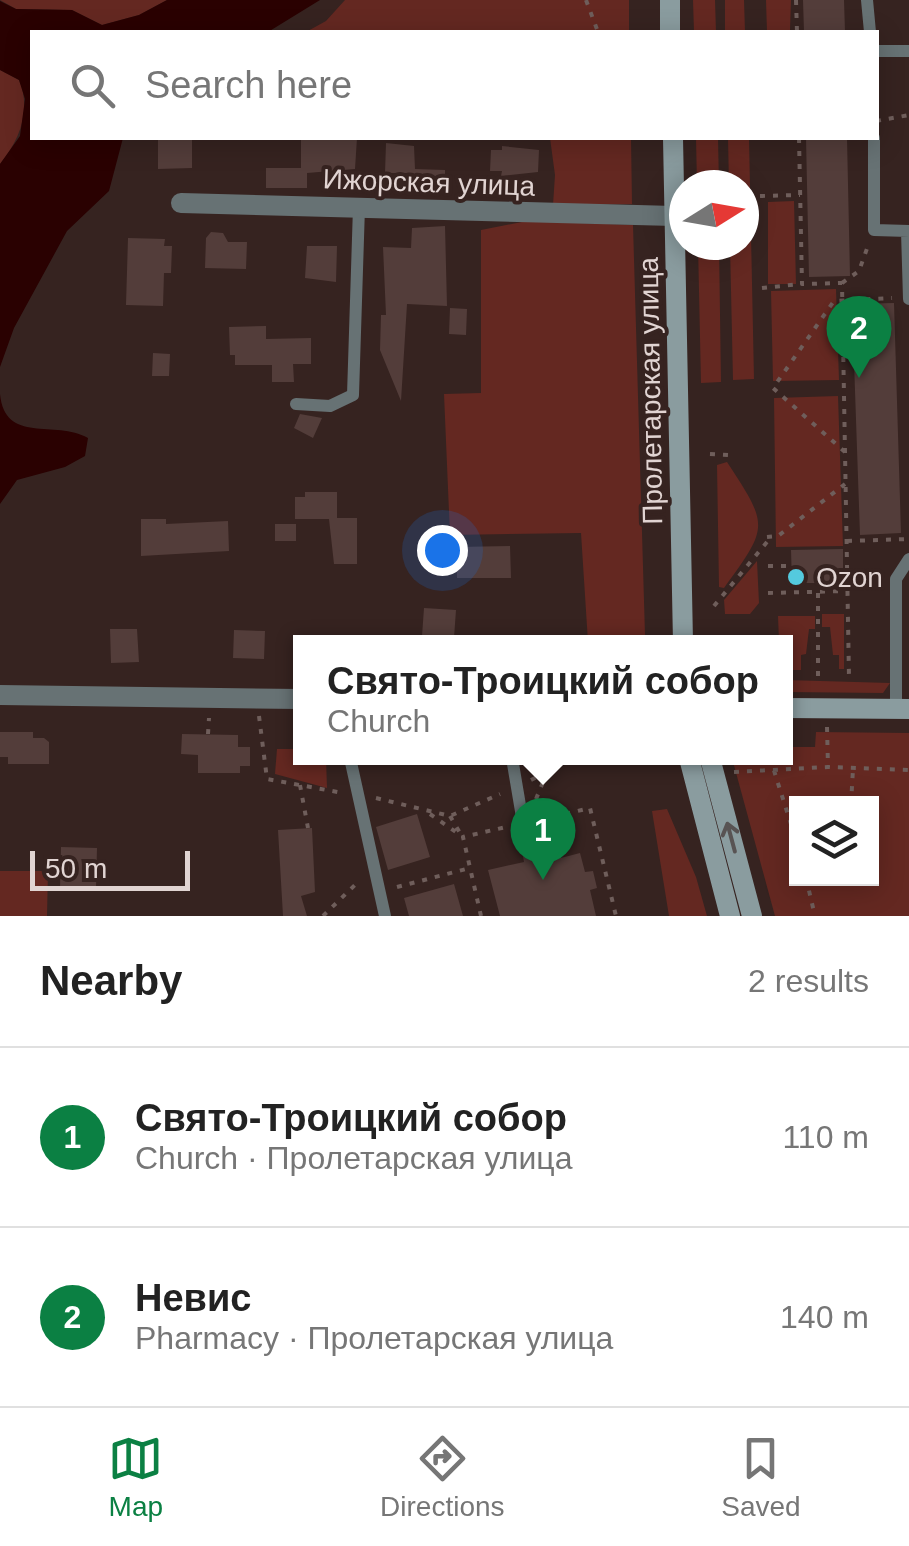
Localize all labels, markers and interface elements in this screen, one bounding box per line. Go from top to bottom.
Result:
search box [30,30,879,140]
icon: search [65,58,120,113]
text: Search here [145,64,352,106]
street label: Ижорская улица [322,163,536,202]
north arrow [669,170,759,260]
street label: Пролетарская улица [633,256,668,525]
pin: 2 [826,296,892,378]
your location [417,525,468,576]
place label: Ozon [816,562,883,593]
marker: Ozon [785,566,807,588]
popup [293,635,793,765]
text: Свято-Троицкий собор [327,660,759,702]
text: Church [327,703,430,739]
map controls [789,796,879,886]
button: layers [789,796,879,886]
pin: 1 [510,798,576,880]
one-way arrow [721,822,740,853]
scale bar [30,846,190,890]
text: 50 m [45,853,107,884]
text: Nearby [40,957,182,1004]
text: 2 results [748,963,869,999]
text: Свято-Троицкий собор [135,1097,567,1139]
text: 1 [64,1119,81,1155]
text: 110 m [782,1119,869,1155]
text: Church · Пролетарская улица [135,1140,572,1176]
text: Невис [135,1277,251,1319]
text: 2 [64,1299,81,1335]
text: 140 m [780,1299,869,1335]
text: Pharmacy · Пролетарская улица [135,1320,613,1356]
tab: Map [108,1431,163,1523]
tab: Directions [380,1431,505,1523]
tab: Saved [721,1431,801,1523]

